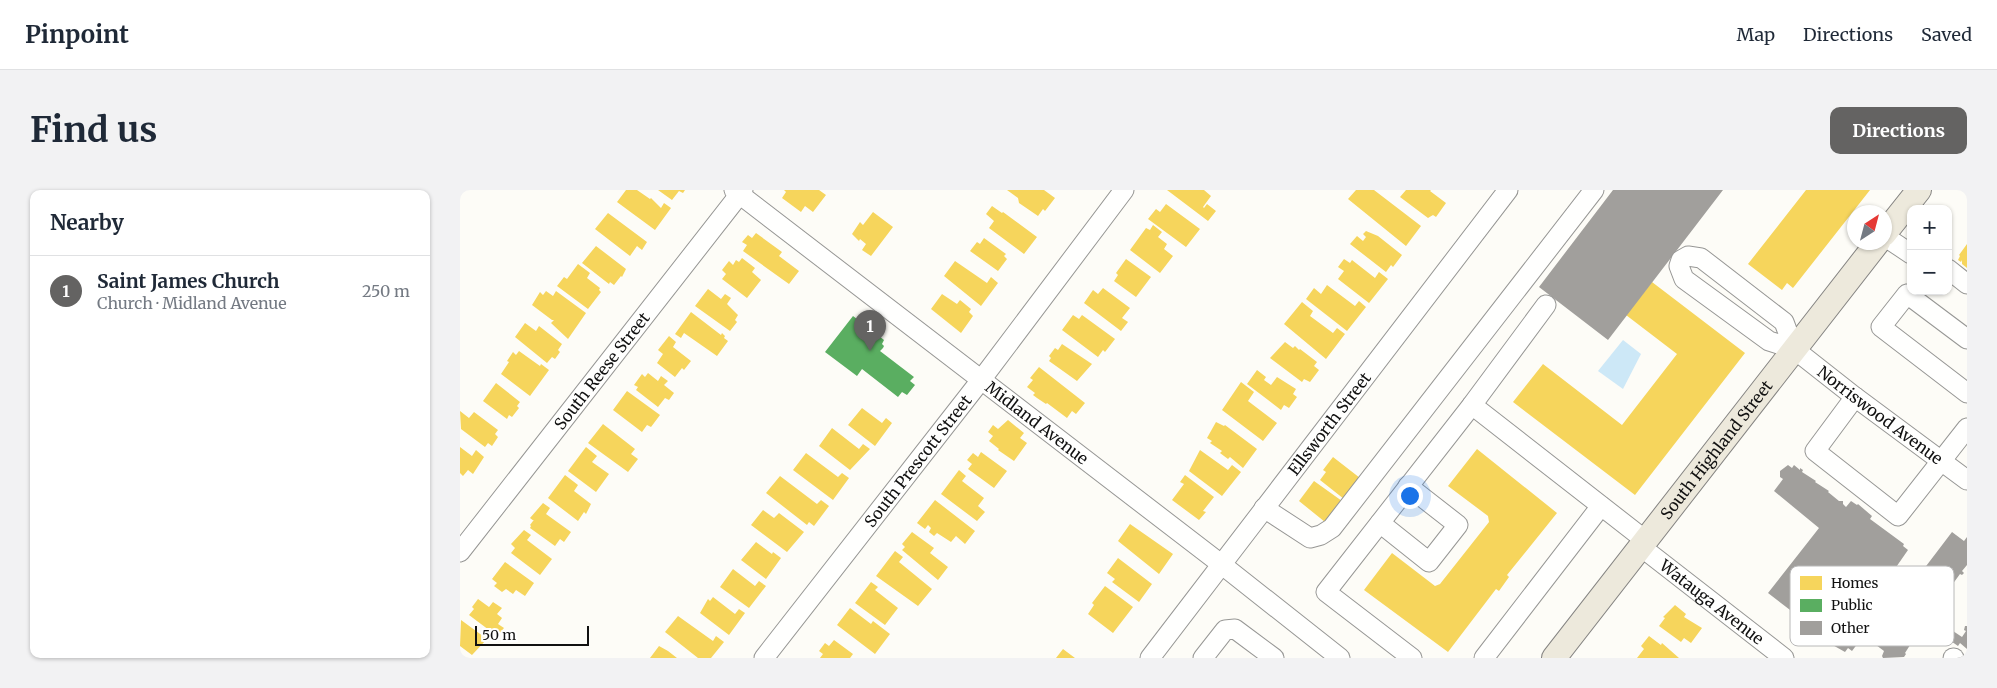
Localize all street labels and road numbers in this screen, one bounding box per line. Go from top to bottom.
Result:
street label: South Reese Street [550,308,654,433]
street label: Norriswood Avenue [1813,361,1947,469]
street label: Ellsworth Street [1284,368,1375,479]
street label: South Highland Street [1656,376,1777,523]
street label: Midland Avenue [982,377,1092,469]
street label: South Prescott Street [860,390,976,531]
street label: Watauga Avenue [1655,555,1768,649]

